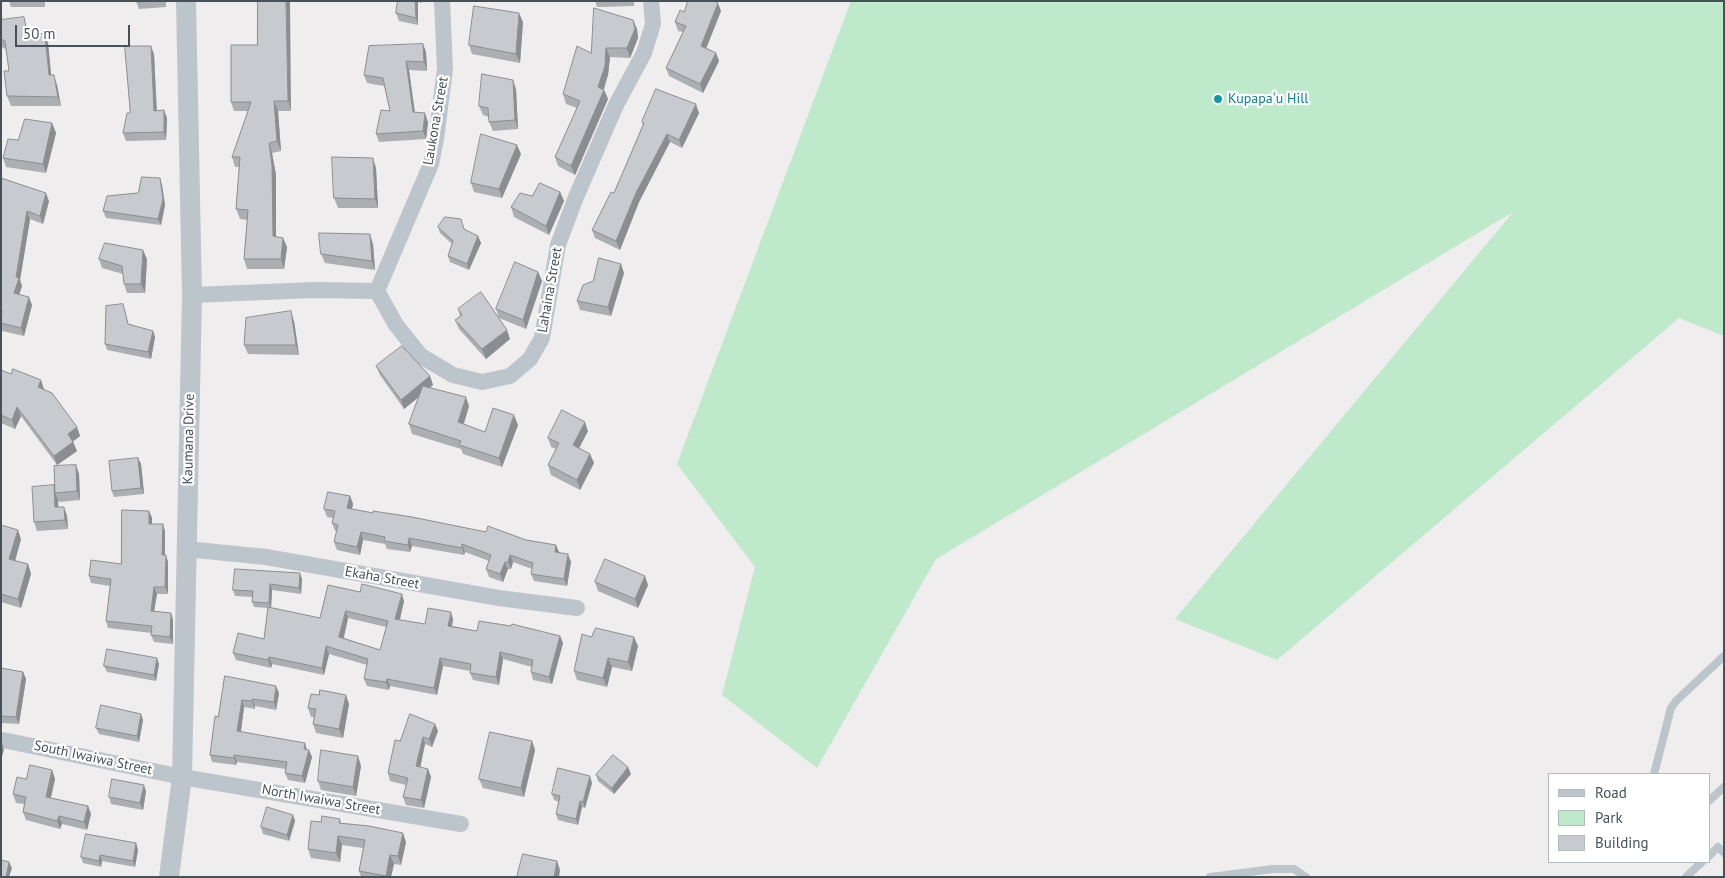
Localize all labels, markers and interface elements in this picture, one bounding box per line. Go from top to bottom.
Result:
scale bar [18,15,132,47]
text: 50 m [23,24,56,43]
street label: Laukona Street [420,75,452,167]
place label: Kupapaʻu Hill [1228,91,1308,107]
marker: Kupapaʻu Hill [1212,93,1224,105]
street label: Lahaina Street [534,246,566,334]
street label: Kaumana Drive [180,394,198,484]
street label: Ekaha Street [343,563,421,593]
street label: South Iwaiwa Street [32,737,154,779]
legend [1548,773,1710,863]
street label: North Iwaiwa Street [260,781,382,819]
text: Road [1595,783,1627,802]
text: Park [1595,808,1623,827]
text: Building [1595,833,1649,852]

